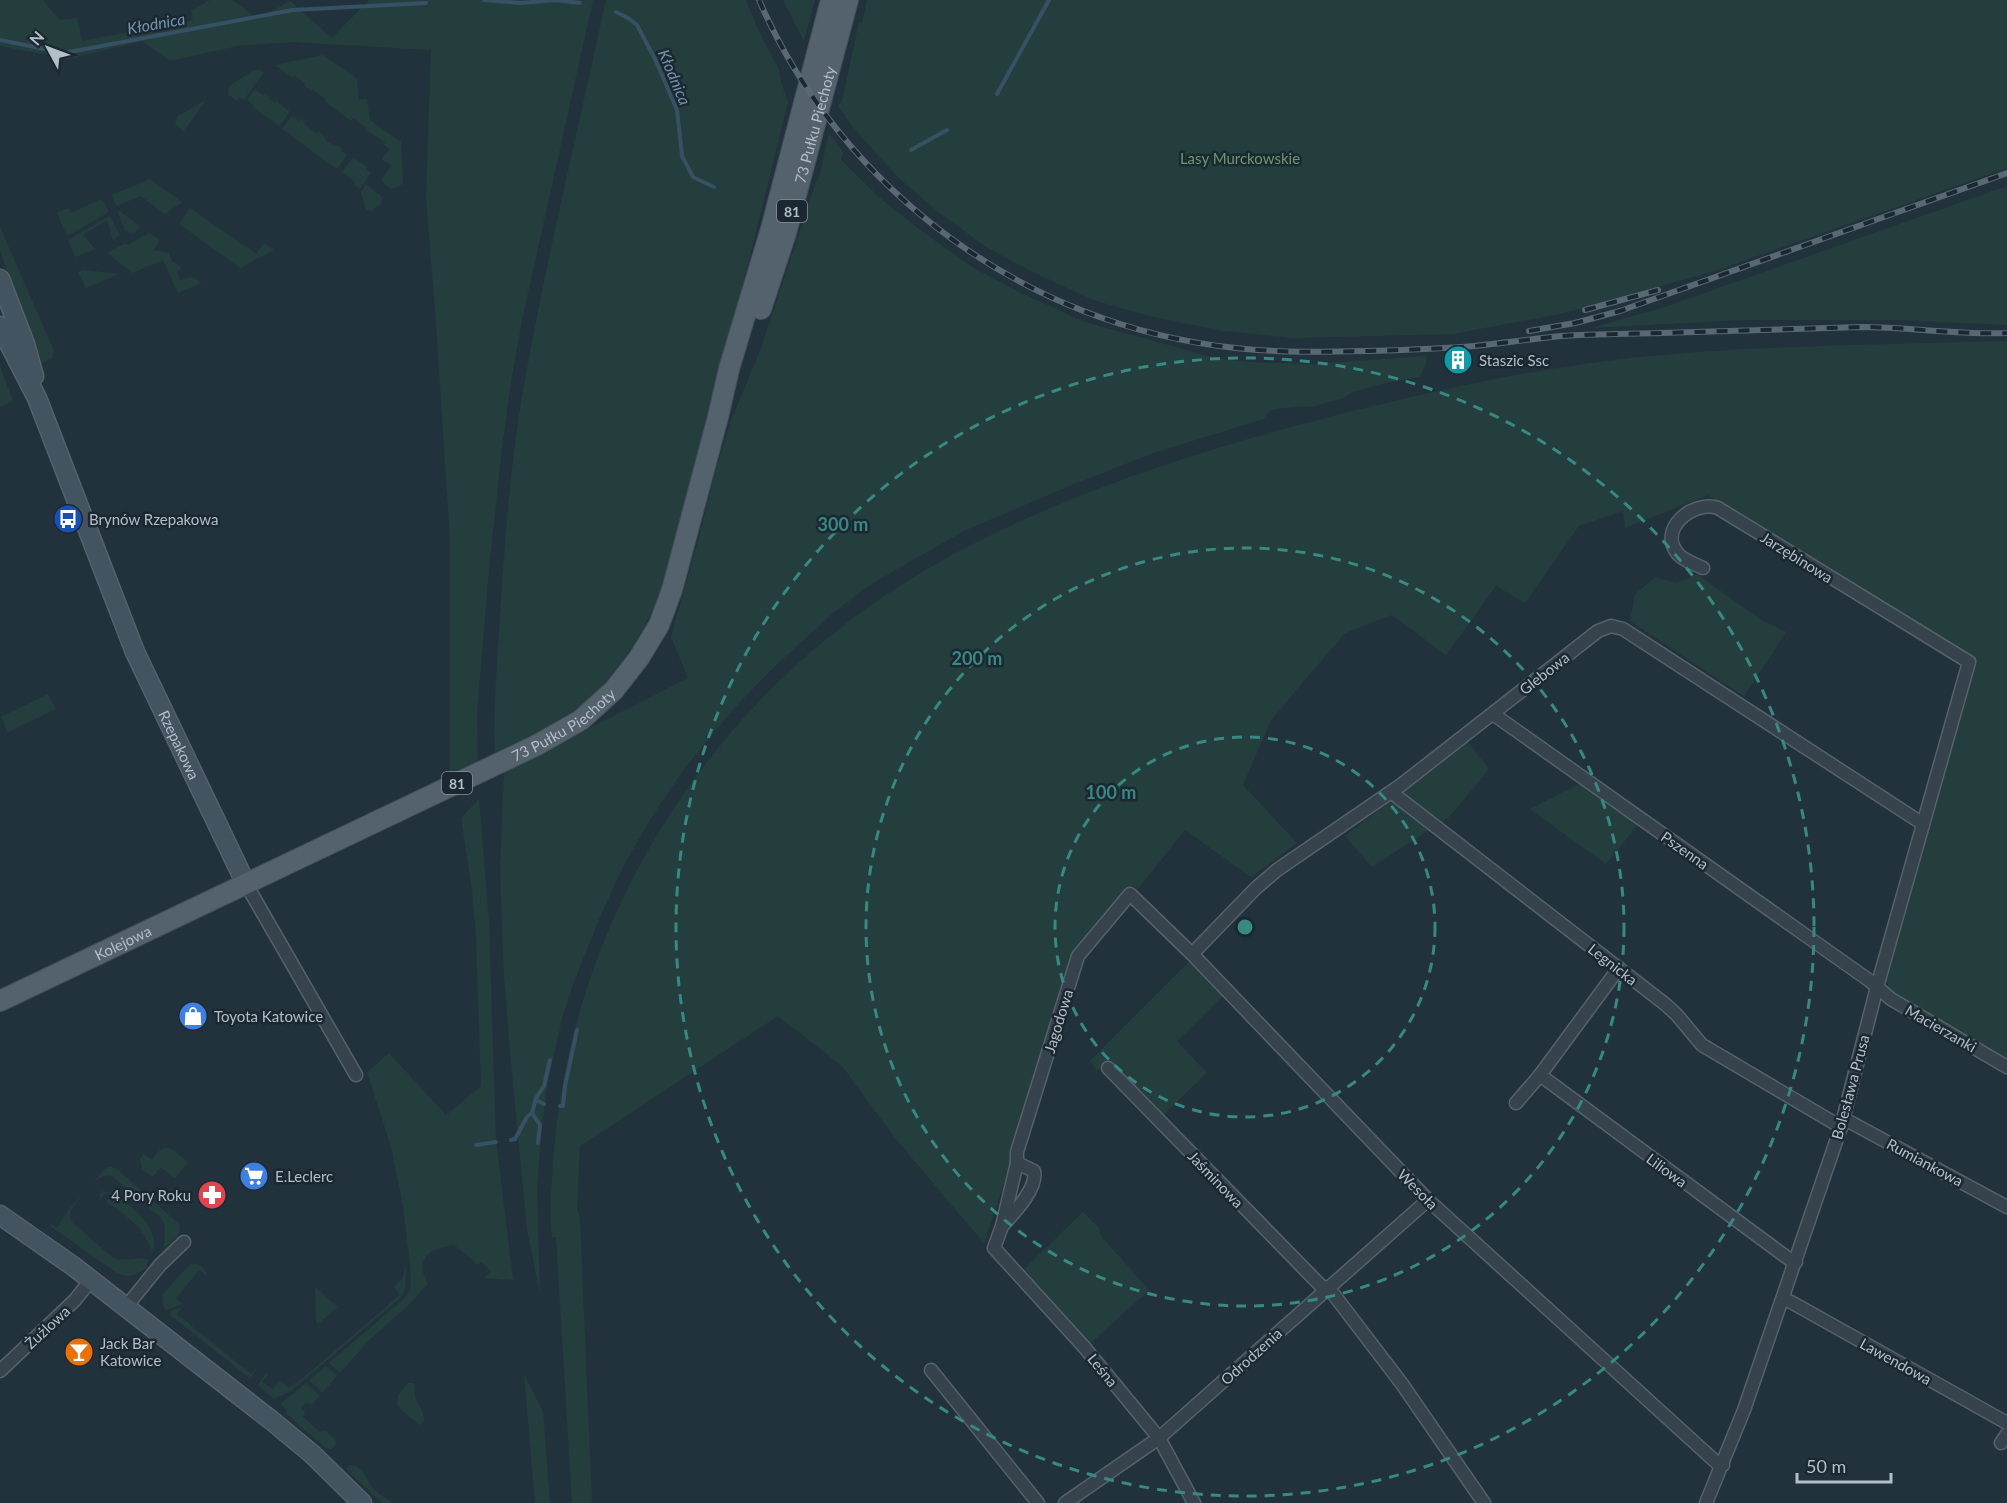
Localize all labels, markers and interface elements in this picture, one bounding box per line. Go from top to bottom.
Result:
water label: Kłodnica [125,9,187,37]
north arrow [18,18,78,78]
text: N [25,27,48,49]
water label: Kłodnica [655,46,695,108]
street label: 73 Pułku Piechoty [791,64,839,185]
park label: Lasy Murckowskie [1180,149,1300,167]
road number: 81 [777,200,807,222]
building icon: Staszic Ssc [1442,344,1474,376]
place label: Staszic Ssc [1479,351,1549,369]
bus stop icon: Brynów Rzepakowa [52,503,84,535]
place label: Brynów Rzepakowa [89,510,218,528]
text: 300 m [818,513,868,535]
street label: Jarzębinowa [1758,528,1836,586]
text: 200 m [952,647,1002,669]
street label: Glebowa [1515,648,1573,698]
street label: 73 Pułku Piechoty [509,684,619,765]
street label: Rzepakowa [155,707,204,782]
road number: 81 [442,772,472,794]
text: 100 m [1086,781,1136,803]
street label: Pszenna [1658,827,1712,873]
centre of rings [1235,917,1255,937]
street label: Kolejowa [92,921,154,964]
street label: Legnicka [1585,939,1641,989]
street label: Jagodowa [1040,987,1076,1055]
shop icon: Toyota Katowice [177,1000,209,1032]
street label: Macierzanki [1902,1000,1980,1056]
place label: Toyota Katowice [214,1007,323,1025]
street label: Bolesława Prusa [1827,1033,1873,1141]
street label: Rumiankowa [1884,1134,1966,1190]
street label: Jaśminowa [1185,1147,1247,1211]
street label: Liliowa [1643,1149,1691,1191]
supermarket icon: E.Leclerc [238,1160,270,1192]
street label: Wesoła [1394,1165,1442,1213]
place label: E.Leclerc [275,1167,333,1185]
pharmacy icon: 4 Pory Roku [196,1179,228,1211]
place label: 4 Pory Roku [111,1186,191,1204]
street label: Żużlowa [21,1302,73,1352]
street label: Odrodzenia [1217,1324,1285,1388]
place label: Jack Bar Katowice [100,1334,161,1369]
street label: Lawendowa [1857,1334,1935,1388]
bar icon: Jack Bar Katowice [63,1336,95,1368]
street label: Leśna [1084,1350,1122,1390]
scale bar [1797,1446,1892,1484]
text: 50 m [1806,1455,1846,1477]

